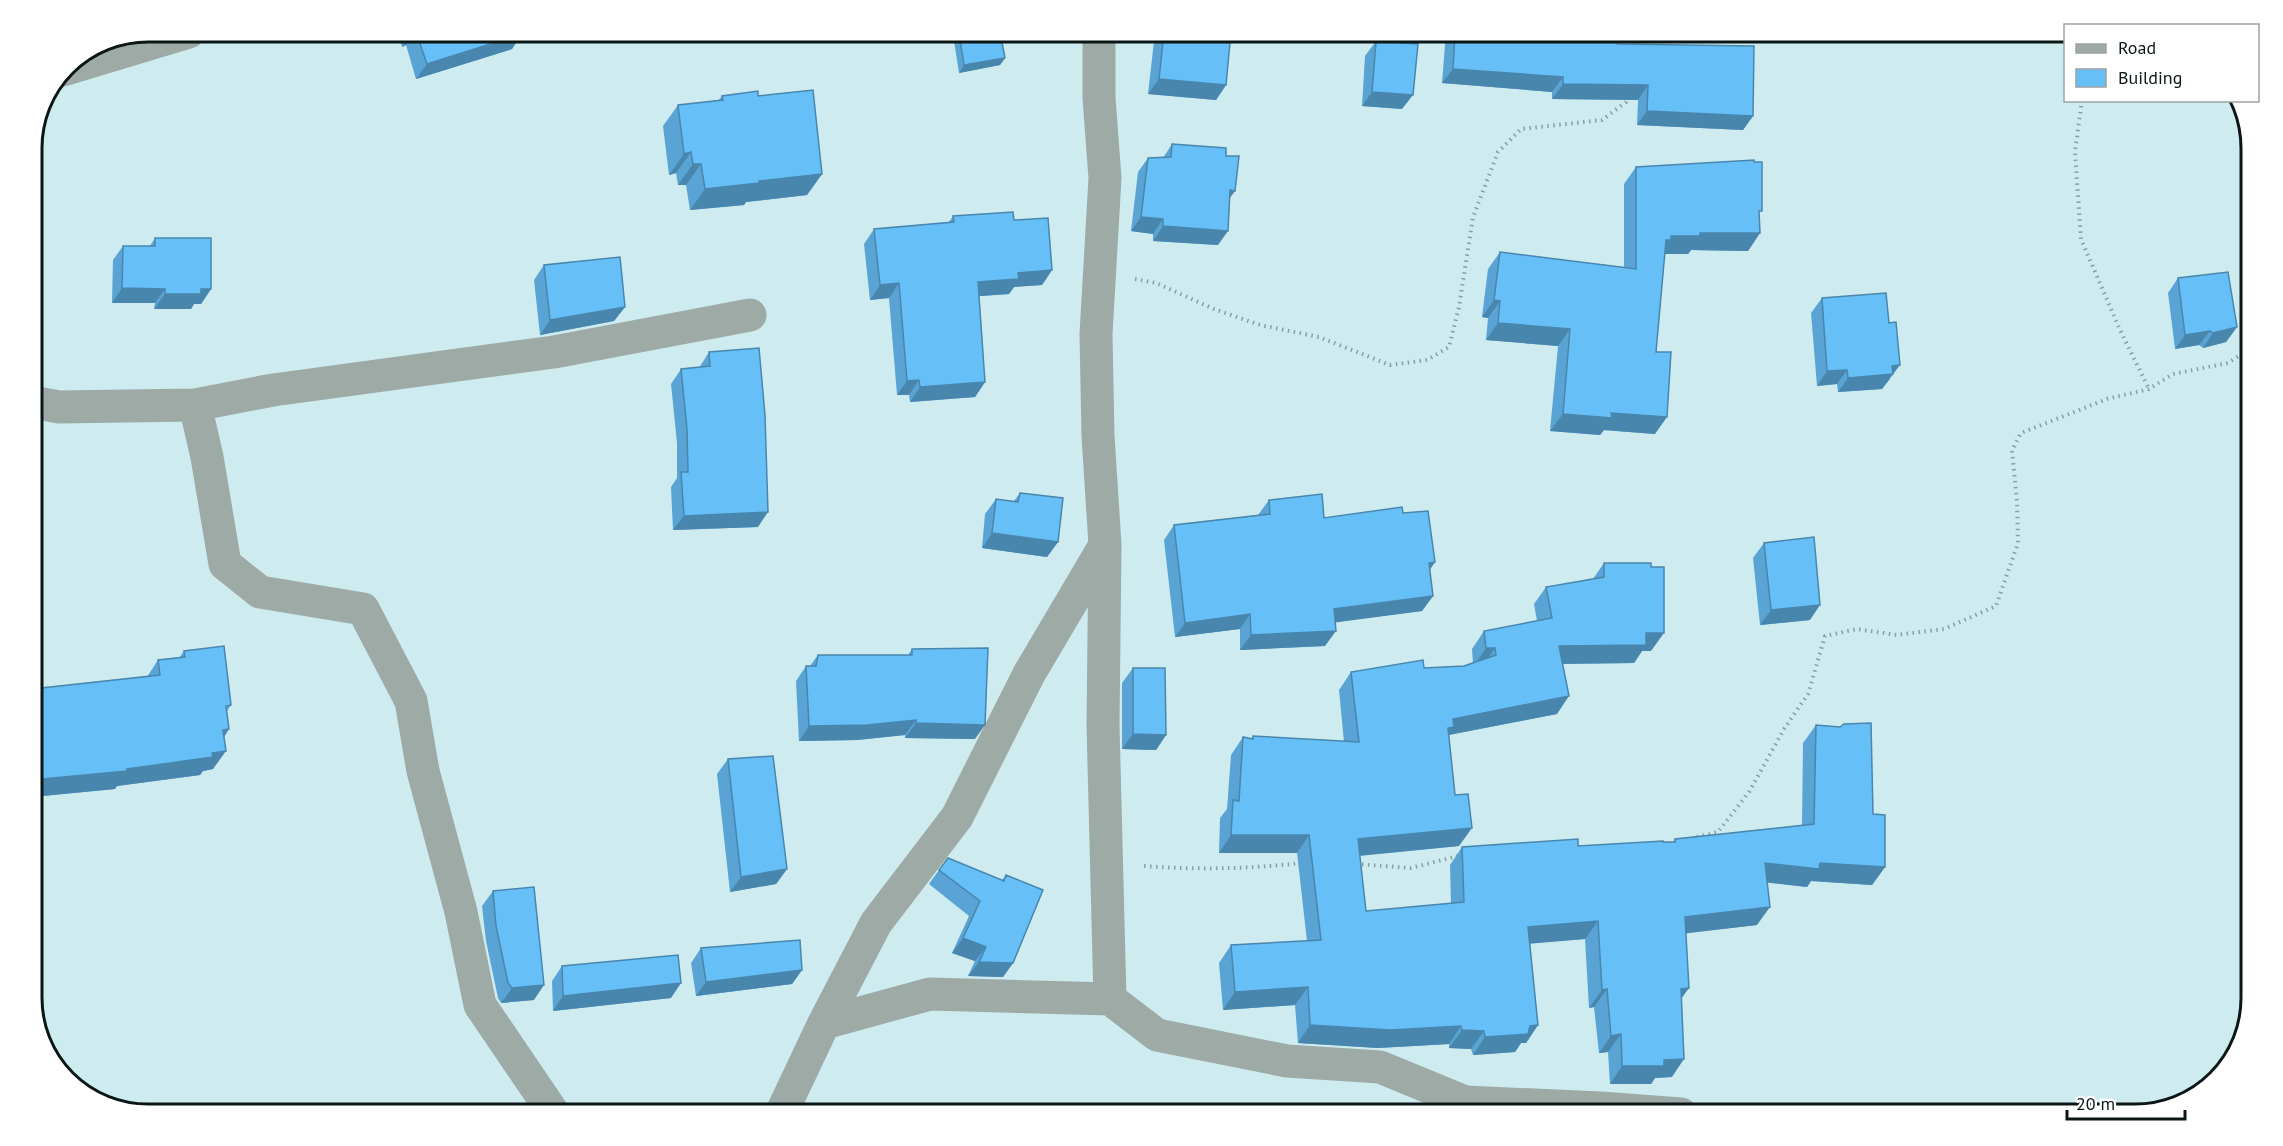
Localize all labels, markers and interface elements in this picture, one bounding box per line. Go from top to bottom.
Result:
legend [2064,24,2259,102]
text: Road [2118,36,2156,59]
text: Building [2118,66,2182,89]
scale bar [2067,1083,2186,1121]
text: 20 m [2076,1092,2115,1115]

